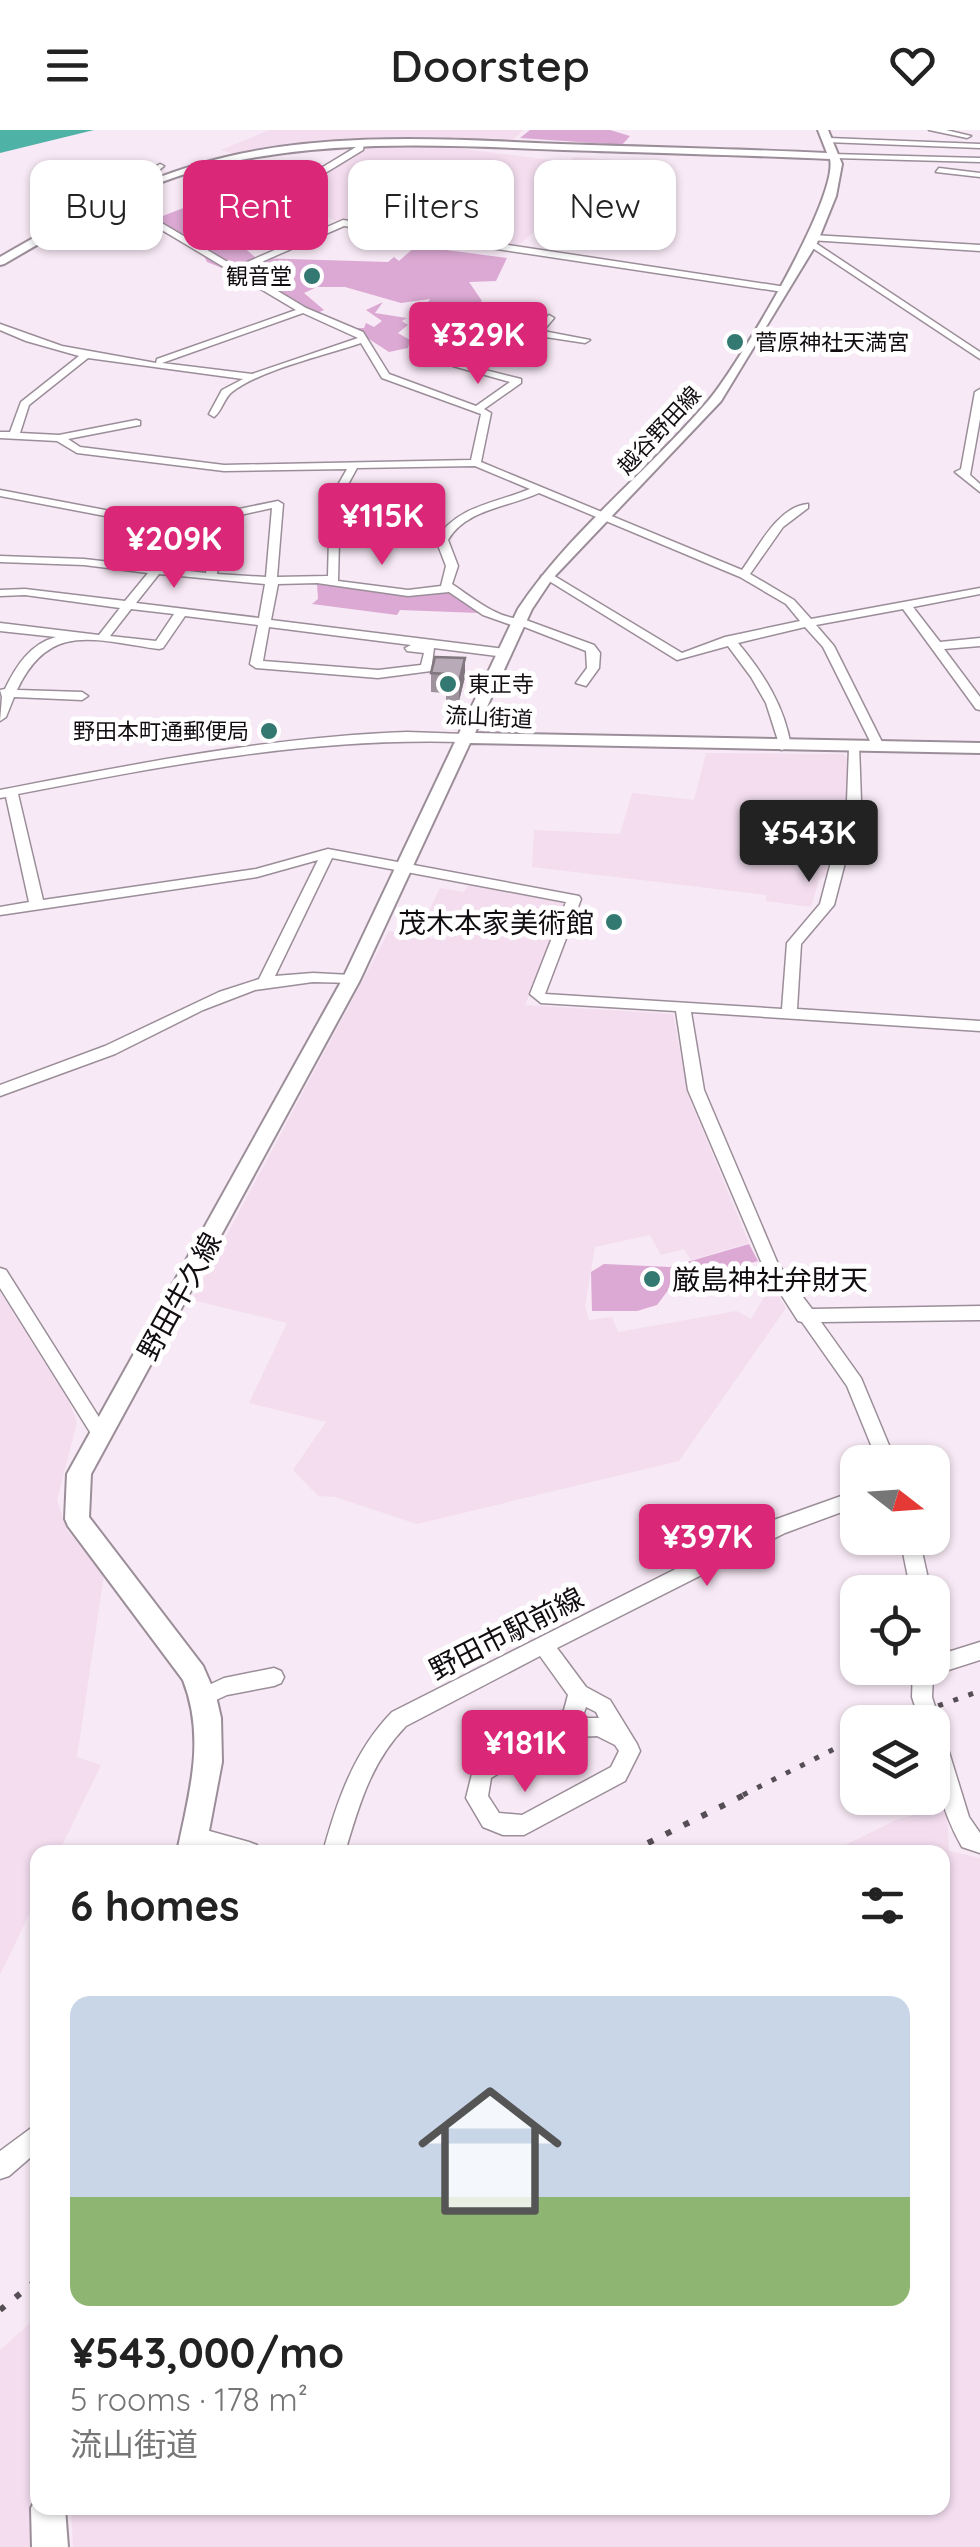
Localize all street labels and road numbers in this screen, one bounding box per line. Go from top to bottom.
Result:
street label: 越谷野田線 [611,380,707,480]
street label: 流山街道 [444,701,534,733]
street label: 野田牛久線 [130,1226,228,1366]
street label: 野田市駅前線 [423,1579,589,1687]

